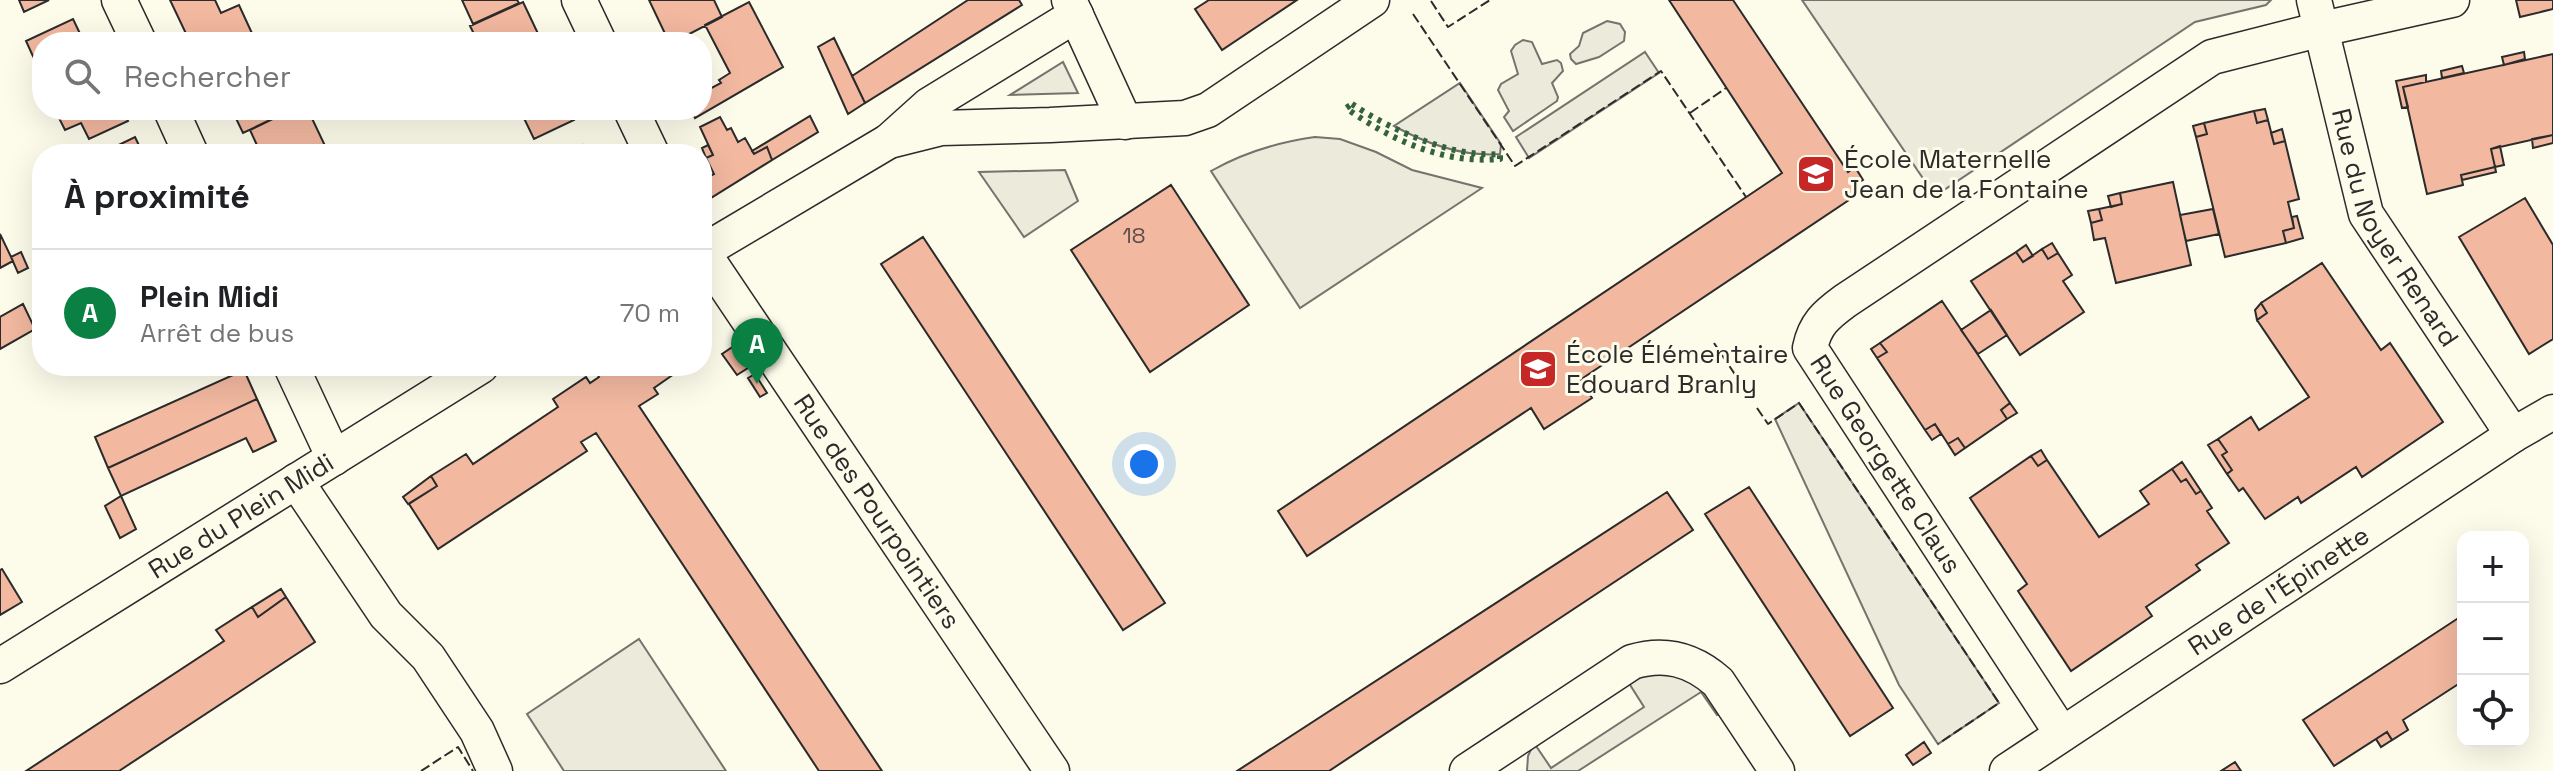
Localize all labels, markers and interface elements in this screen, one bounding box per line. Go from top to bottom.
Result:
search box [32,32,712,120]
icon: search [60,54,104,98]
text: Rechercher [124,57,291,96]
street label: Rue du Noyer Renard [2324,105,2466,353]
place label: École Maternelle Jean de la Fontaine [1844,142,2089,206]
school or university icon: École Maternelle Jean de la Fontaine [1795,153,1837,195]
text: À proximité [64,175,250,218]
house number: 18 [1123,221,1145,249]
text: Plein Midi [140,277,279,316]
text: A [82,296,98,330]
text: 70 m [620,296,680,330]
text: Arrêt de bus [140,316,294,350]
pin: A [731,318,783,384]
place label: École Élémentaire Edouard Branly [1566,337,1788,401]
school or university icon: École Élémentaire Edouard Branly [1517,348,1559,390]
street label: Rue Georgette Claus [1803,348,1969,580]
street label: Rue des Pourpointiers [786,388,968,635]
your location [1124,444,1164,484]
street label: Rue du Plein Midi [142,445,340,586]
street label: Rue de l'Épinette [2181,518,2376,663]
map controls [2457,531,2529,747]
button: + [2457,531,2529,603]
button: − [2457,603,2529,675]
button: locate [2457,675,2529,747]

